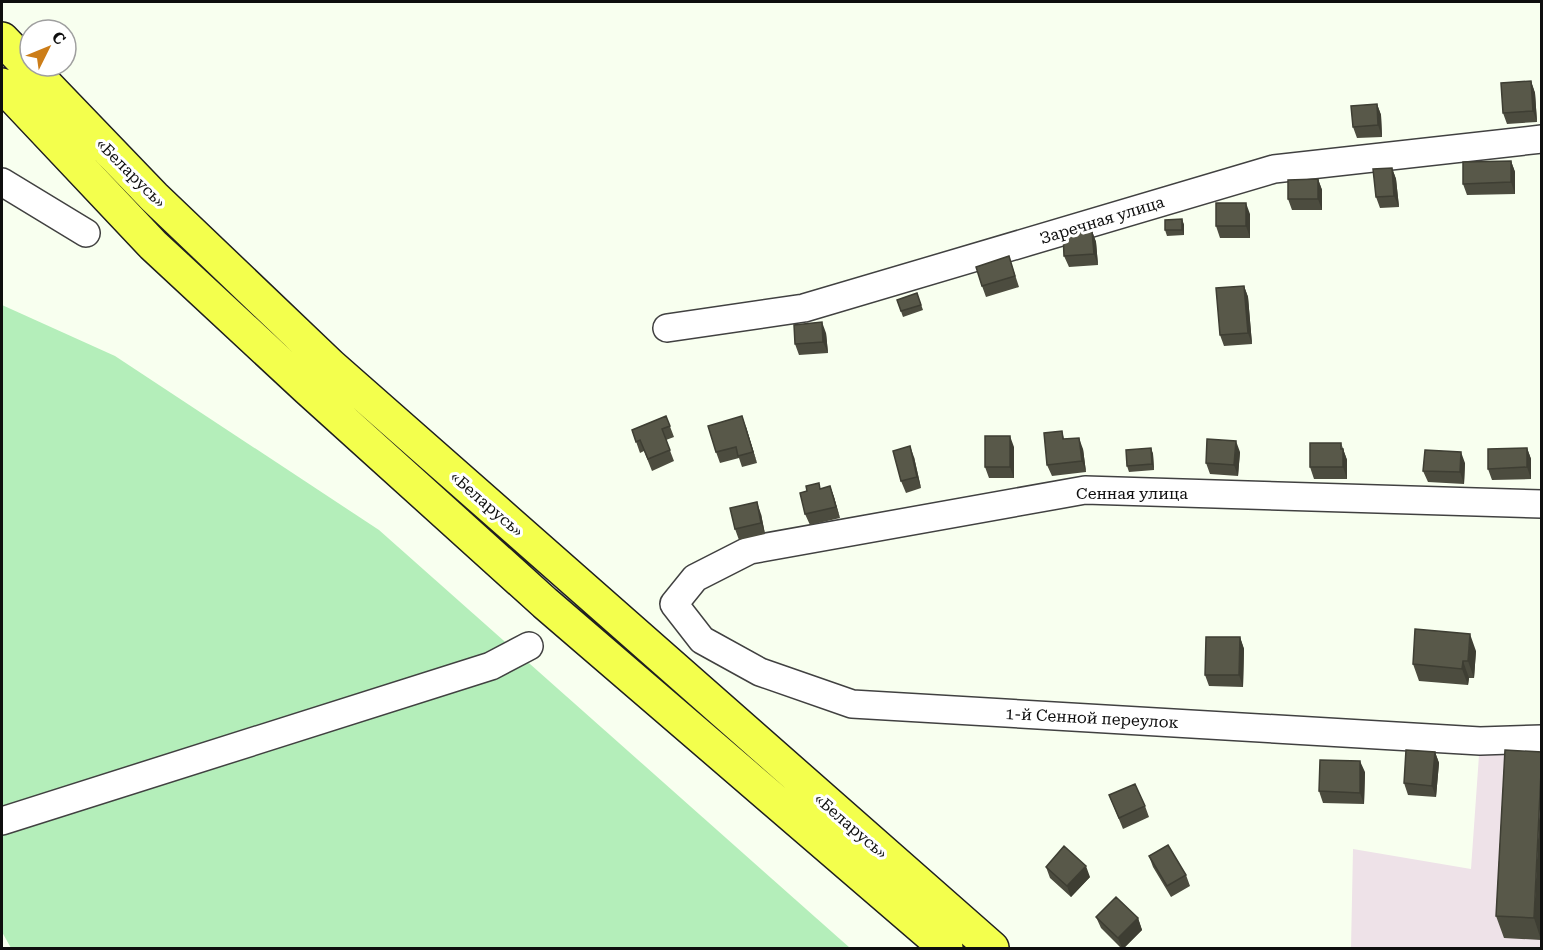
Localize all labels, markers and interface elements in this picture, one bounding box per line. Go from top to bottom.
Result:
north arrow [18,18,78,78]
text: С [48,28,69,49]
street label: «Беларусь» [92,134,170,212]
street label: Заречная улица [1037,192,1167,248]
street label: «Беларусь» [447,467,527,541]
street label: Сенная улица [1076,484,1188,503]
street label: 1-й Сенной переулок [1005,704,1179,732]
street label: «Беларусь» [811,789,891,863]

